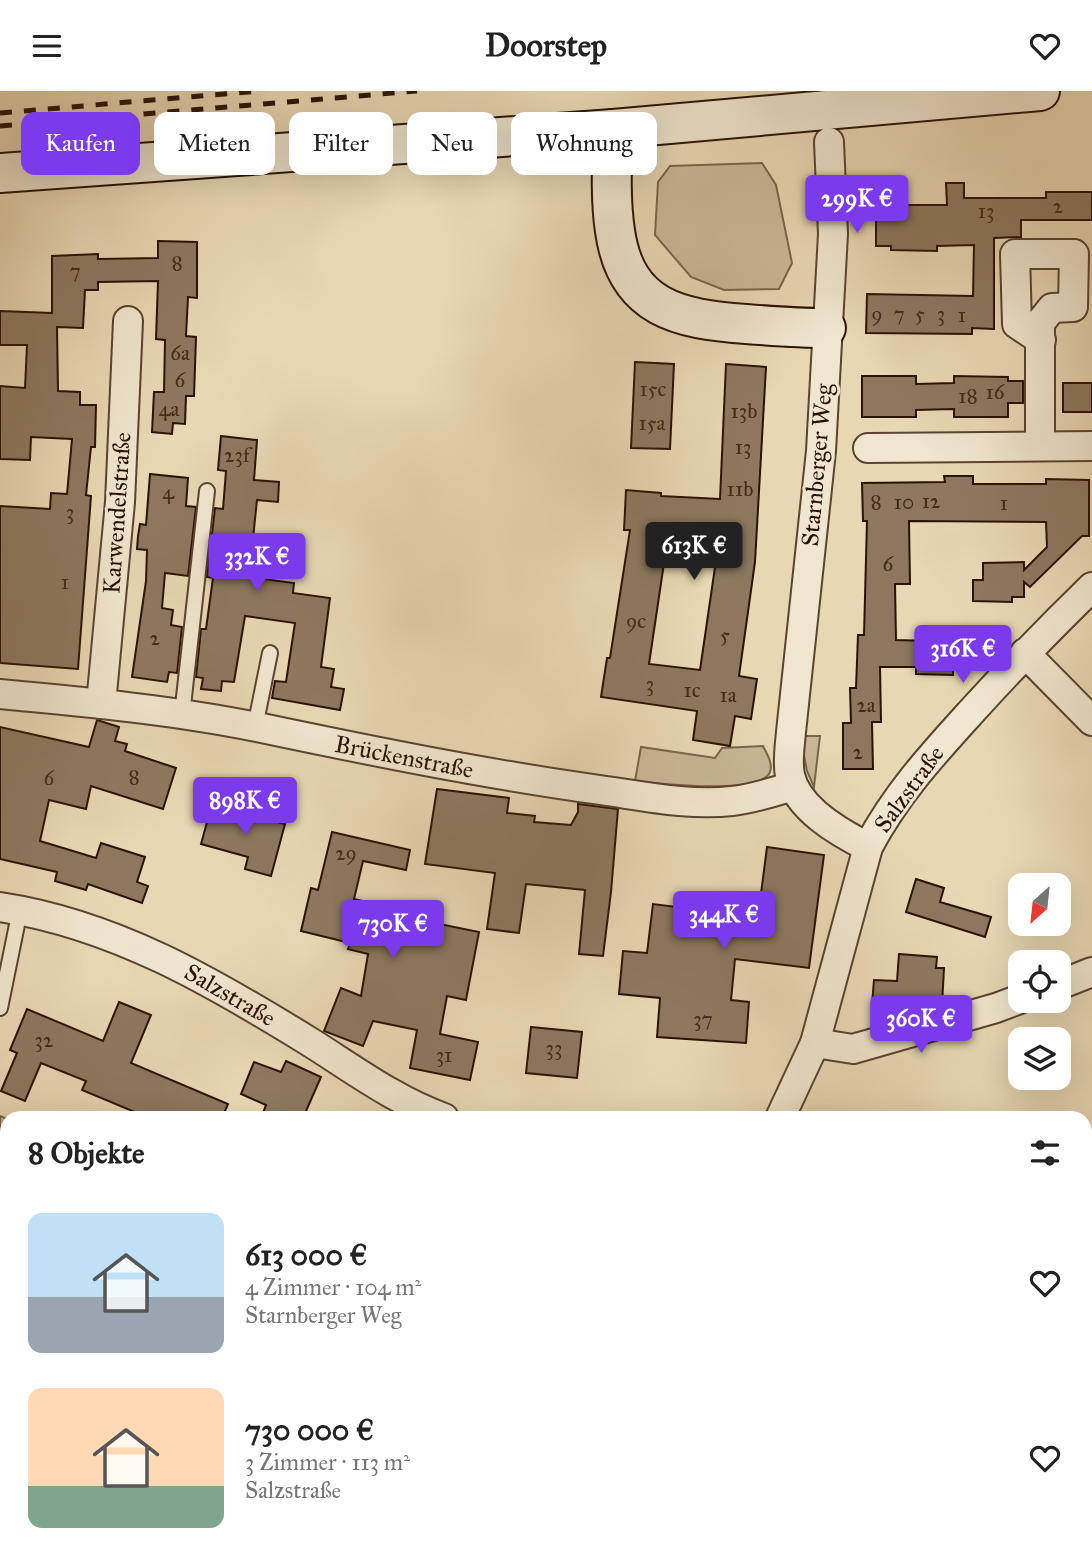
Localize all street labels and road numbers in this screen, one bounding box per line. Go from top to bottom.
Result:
street label: Starnberger Weg [795,382,839,548]
street label: Karwendelstraße [96,431,138,595]
street label: Brückenstraße [332,729,476,785]
street label: Salzstraße [867,740,951,838]
street label: Salzstraße [179,957,281,1033]

